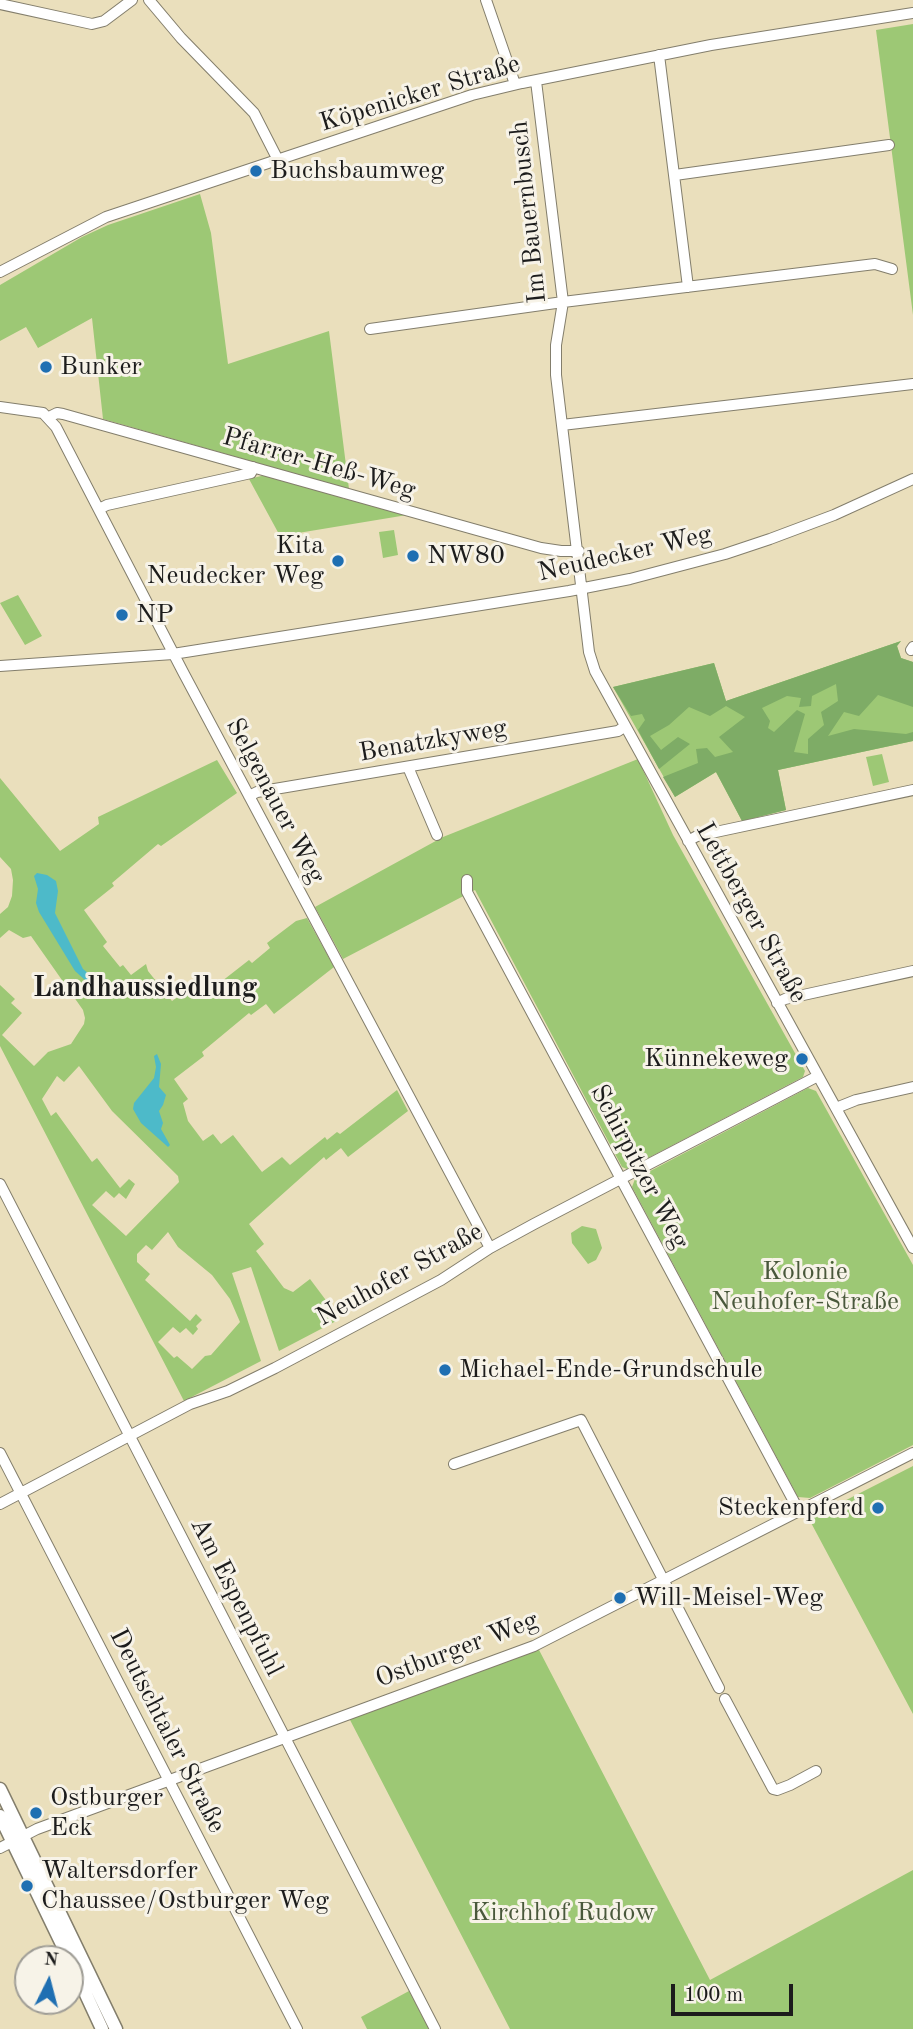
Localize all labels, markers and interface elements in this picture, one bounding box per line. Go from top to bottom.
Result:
street label: Köpenicker Straße [316,49,524,139]
street label: Im Bauernbusch [504,119,554,305]
place label: Buchsbaumweg [270,155,444,187]
marker: Buchsbaumweg [248,163,264,179]
place label: Bunker [60,351,142,383]
marker: Bunker [38,359,54,375]
street label: Pfarrer-Heß-Weg [219,421,419,507]
street label: Neudecker Weg [535,519,715,589]
place label: Kita Neudecker Weg [147,530,324,592]
place label: NW80 [427,540,505,572]
marker: NW80 [405,548,421,564]
marker: Kita Neudecker Weg [330,553,346,569]
place label: NP [136,599,174,631]
marker: NP [114,607,130,623]
street label: Selgenauer Weg [218,713,332,889]
street label: Benatzkyweg [357,713,509,769]
street label: Lettberger Straße [688,817,814,1009]
district label: Landhaussiedlung [33,972,257,1006]
place label: Künnekeweg [644,1043,788,1075]
marker: Künnekeweg [794,1051,810,1067]
street label: Schirpitzer Weg [583,1080,695,1254]
street label: Neuhofer Straße [311,1216,489,1334]
park label: Kolonie Neuhofer-Straße [711,1256,899,1318]
place label: Michael-Ende-Grundschule [459,1354,762,1386]
marker: Michael-Ende-Grundschule [437,1362,453,1378]
place label: Steckenpferd [718,1492,864,1524]
marker: Steckenpferd [870,1500,886,1516]
street label: Am Espenpfuhl [183,1513,289,1681]
place label: Will-Meisel-Weg [634,1582,823,1614]
marker: Will-Meisel-Weg [612,1590,628,1606]
street label: Ostburger Weg [371,1605,543,1695]
street label: Deutschtaler Straße [102,1624,232,1838]
place label: Ostburger Eck [50,1782,163,1843]
marker: Ostburger Eck [28,1805,44,1821]
place label: Waltersdorfer Chaussee/Ostburger Weg [41,1855,329,1916]
marker: Waltersdorfer Chaussee/Ostburger Weg [19,1878,35,1894]
park label: Kirchhof Rudow [471,1897,655,1929]
north arrow [14,1945,84,2015]
text: N [43,1950,59,1971]
scale bar [675,1969,797,2013]
text: 100 m [684,1985,743,2006]

